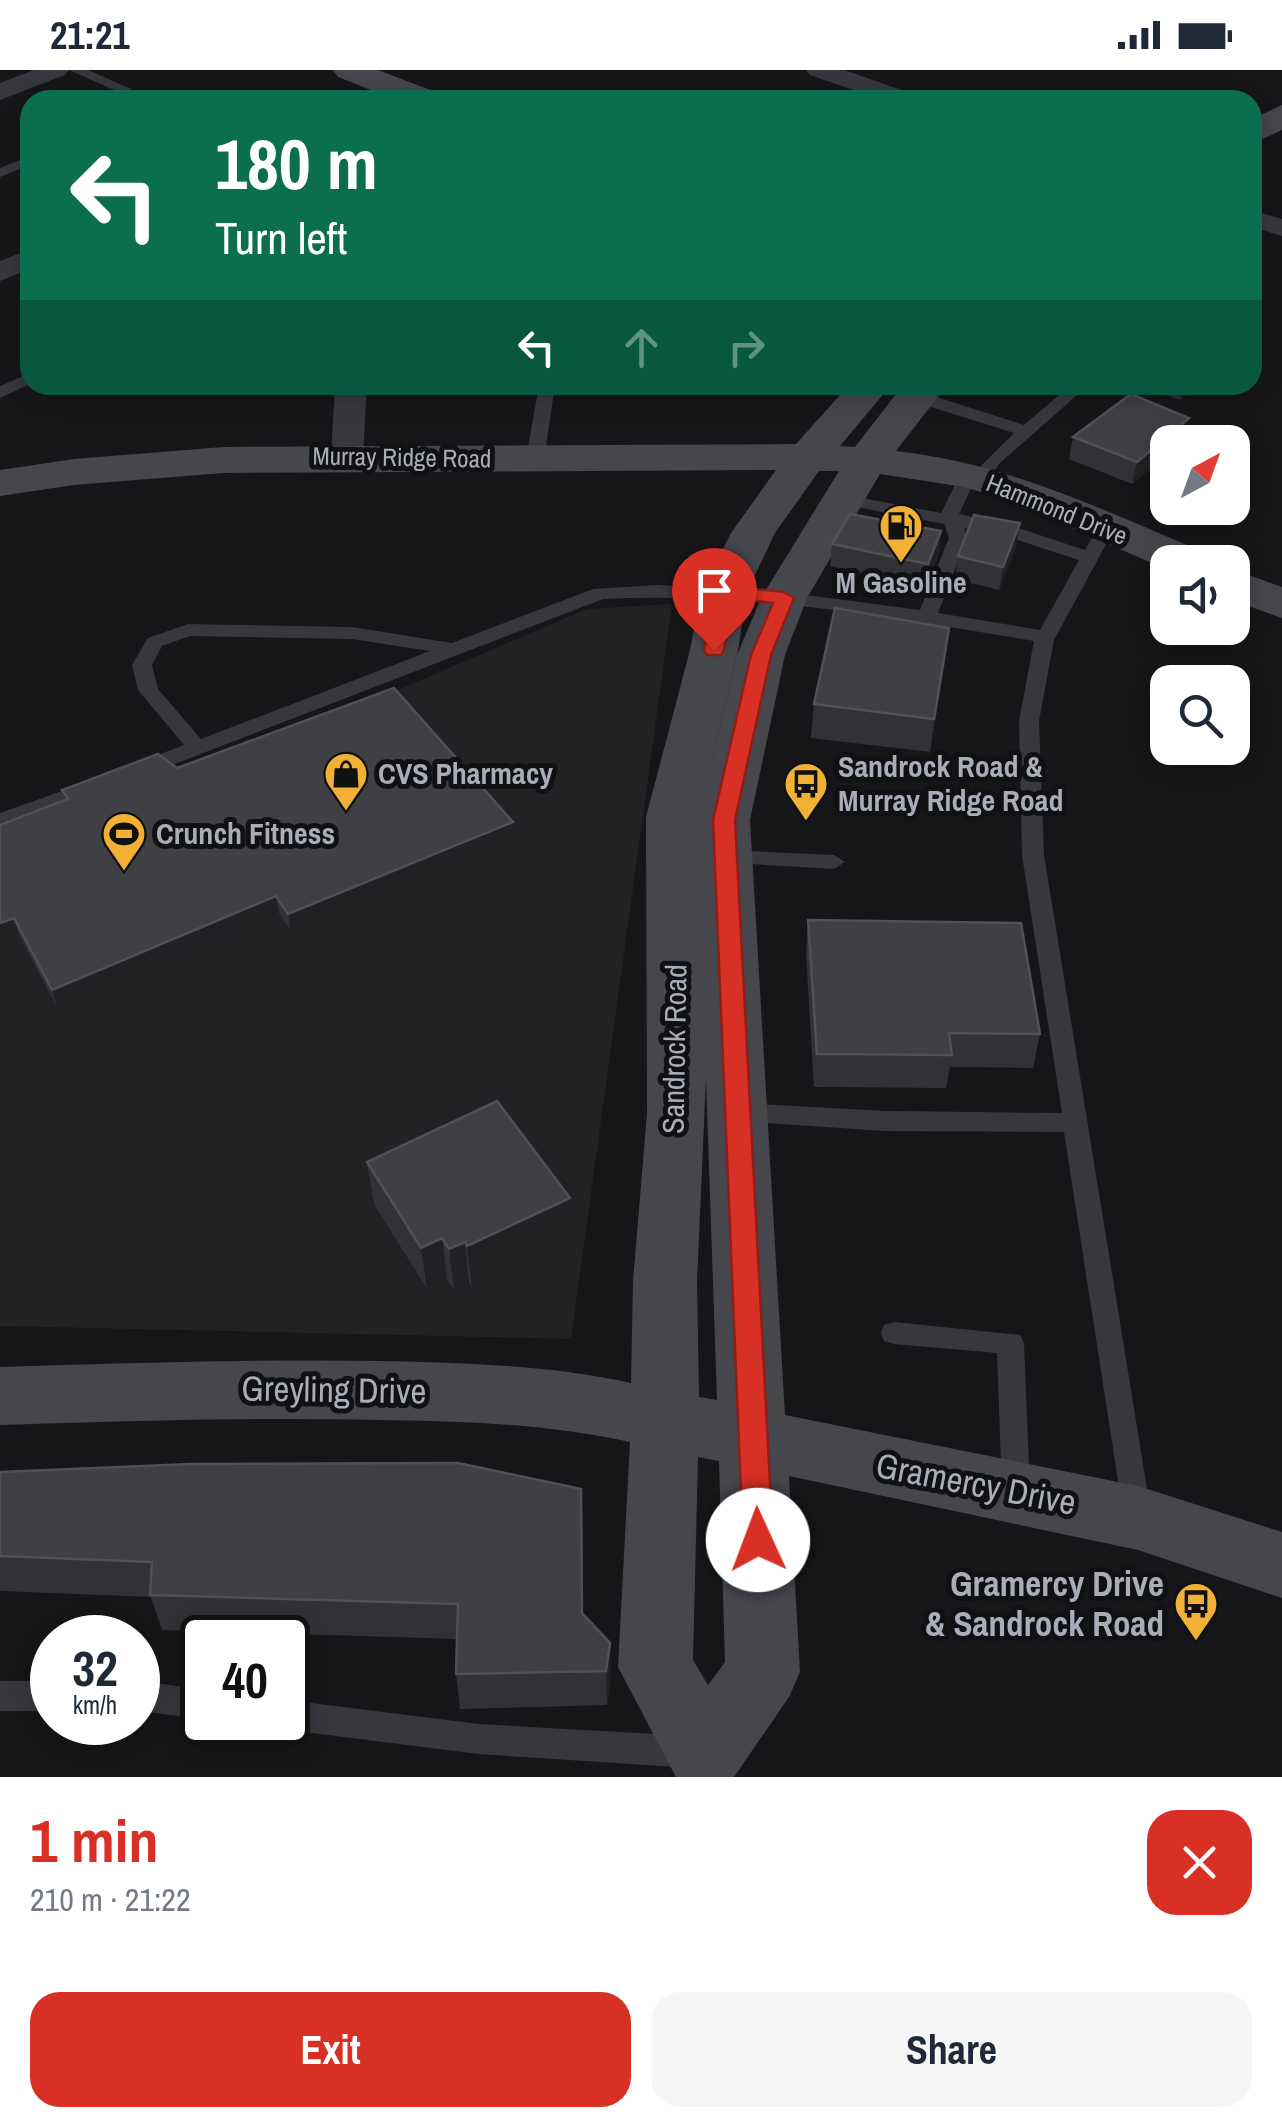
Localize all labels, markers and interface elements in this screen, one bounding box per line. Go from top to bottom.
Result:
text: 21:21 [50,10,130,61]
text: 180 m [215,117,378,211]
icon: left [50,130,180,260]
text: Turn left [215,207,347,268]
icon: left [509,320,564,375]
icon: ahead [614,320,669,375]
icon: right [719,320,774,375]
north arrow [1150,425,1250,525]
map controls [1150,425,1250,765]
street label: Murray Ridge Road [312,438,492,476]
street label: Hammond Drive [981,465,1133,553]
fuel station icon: M Gasoline [878,503,924,564]
button: sound [1150,545,1250,645]
pin [672,548,757,651]
place label: M Gasoline [835,562,967,602]
icon: arrive [687,563,742,618]
button: search [1150,665,1250,765]
place label: Sandrock Road & Murray Ridge Road [838,746,1064,820]
shop icon: CVS Pharmacy [323,751,369,812]
place label: CVS Pharmacy [378,753,553,793]
bus stop icon: Sandrock Road & Murray Ridge Road [783,761,829,822]
sports icon: Crunch Fitness [101,811,147,872]
place label: Crunch Fitness [156,813,335,853]
street label: Sandrock Road [653,964,695,1134]
street label: Greyling Drive [241,1364,427,1415]
street label: Gramercy Drive [872,1441,1080,1526]
position arrow [706,1488,810,1592]
place label: Gramercy Drive & Sandrock Road [925,1560,1164,1647]
bus stop icon: Gramercy Drive & Sandrock Road [1173,1581,1219,1642]
speed limit sign: 40 [180,1615,310,1745]
text: 32 [72,1634,118,1702]
text: km/h [73,1688,117,1722]
text: 1 min [30,1800,159,1881]
button: close [1147,1810,1252,1915]
text: 210 m · 21:22 [30,1878,190,1921]
button: Exit [30,1992,631,2107]
button: Share [651,1992,1252,2107]

